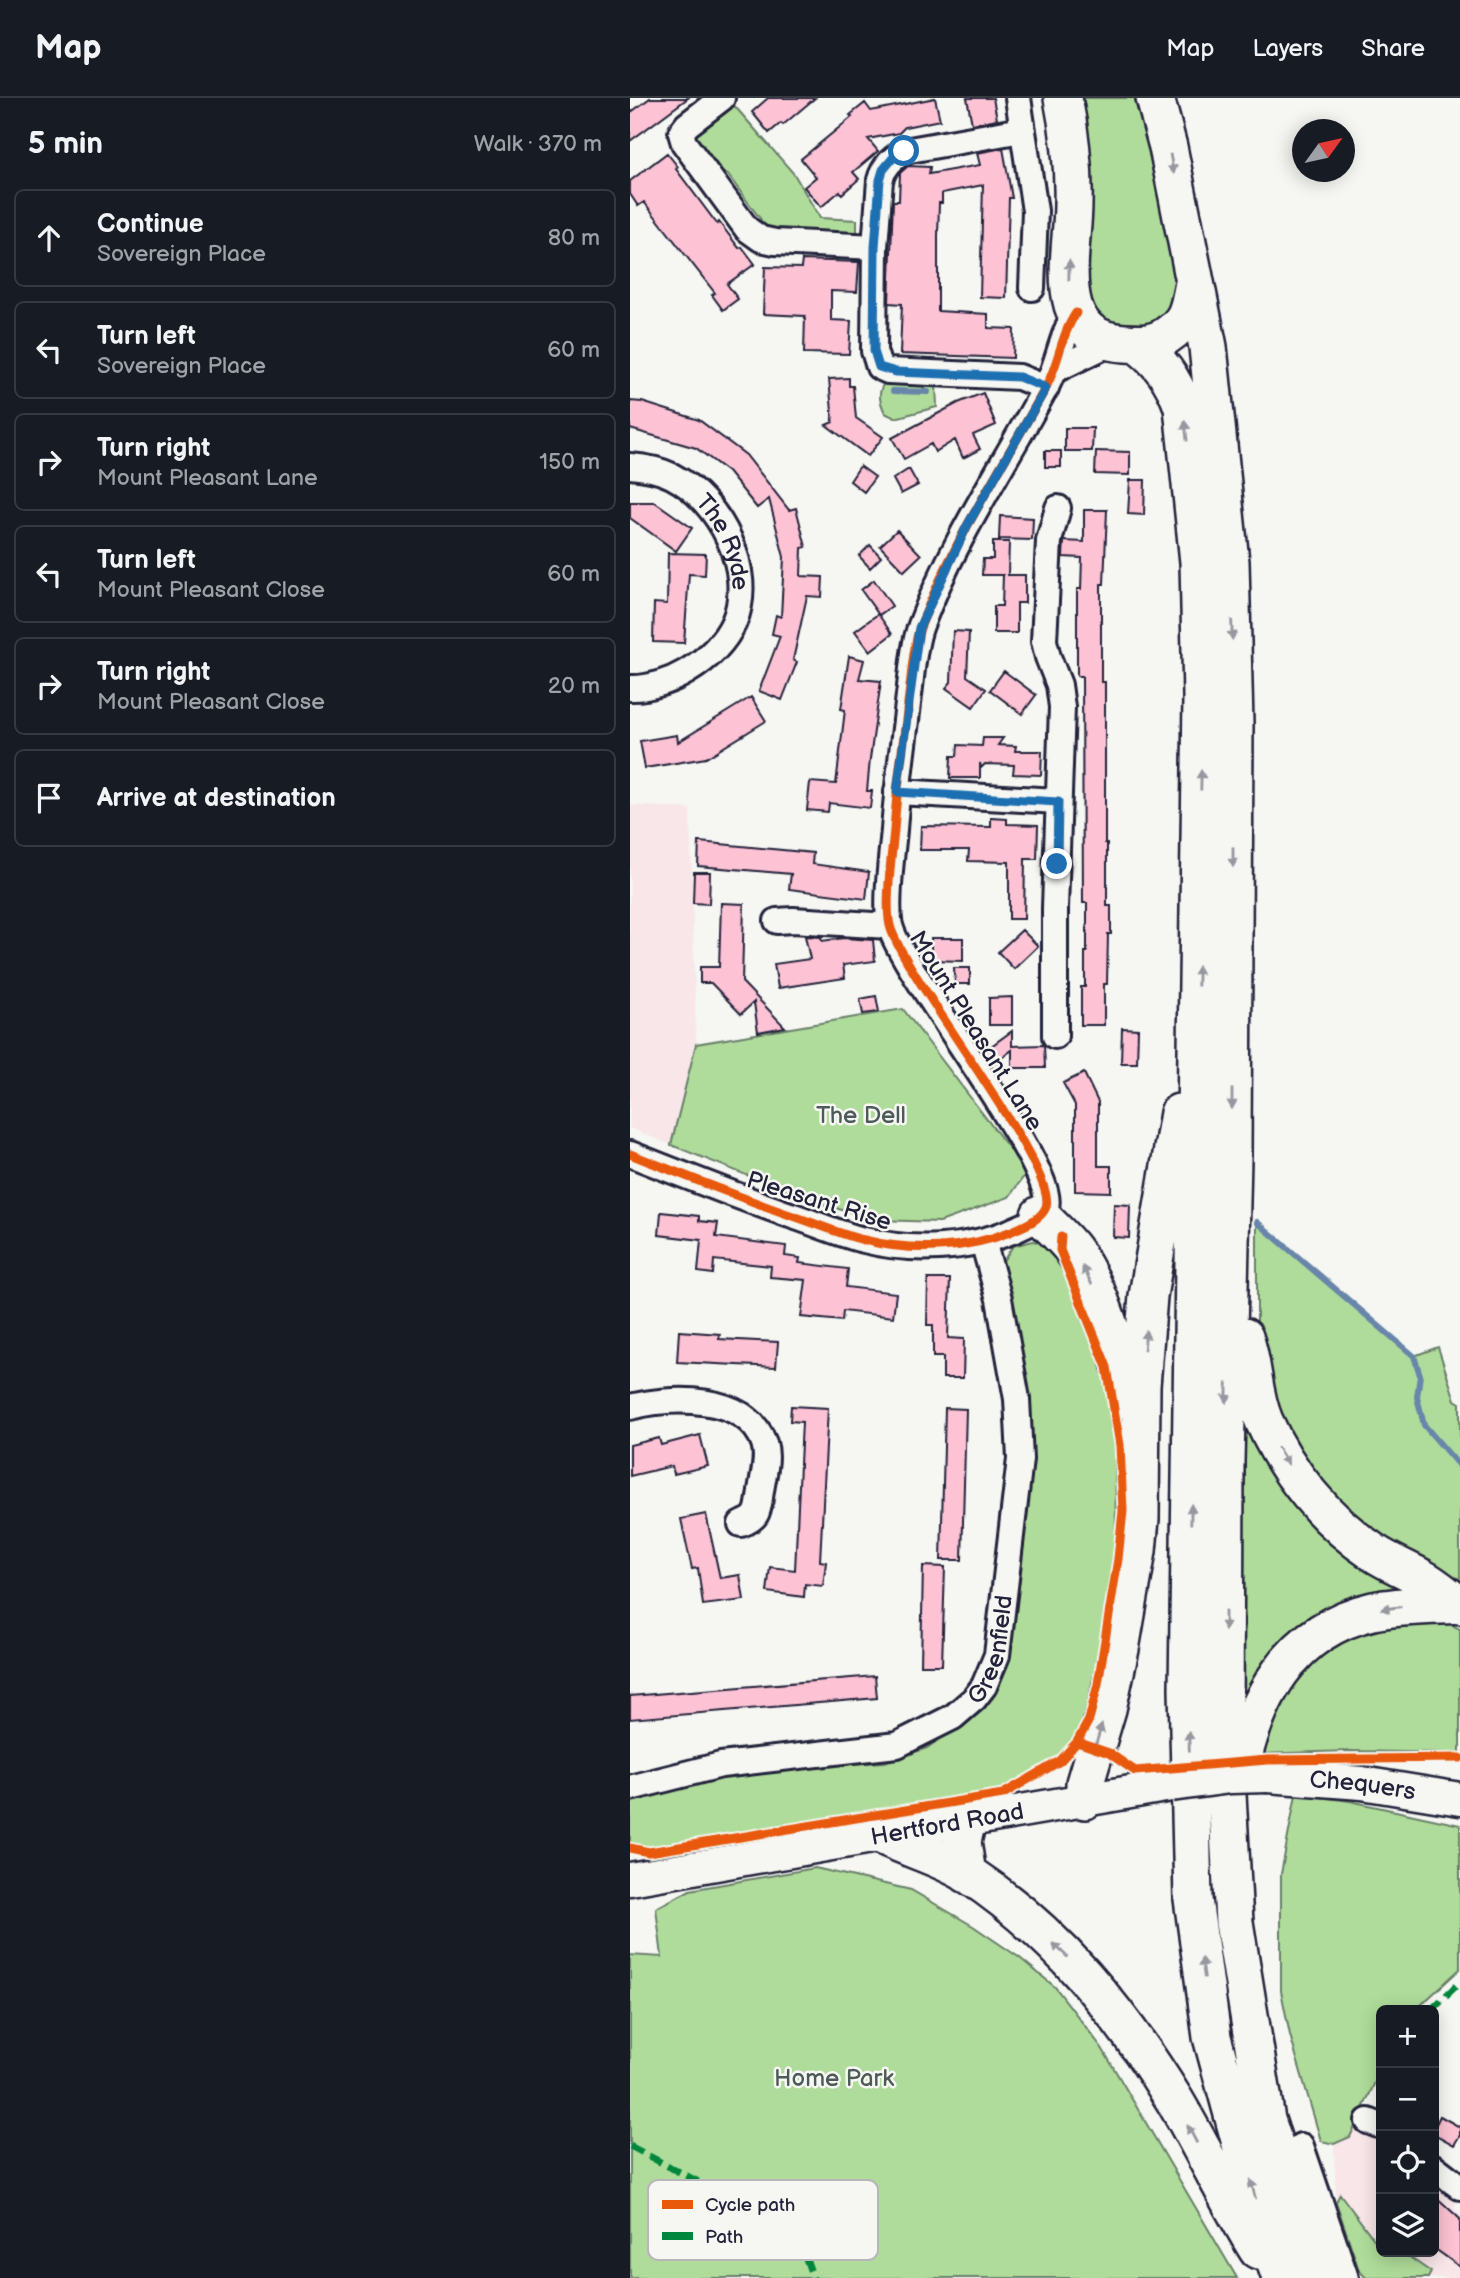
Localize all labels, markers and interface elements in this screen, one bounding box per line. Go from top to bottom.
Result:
text: Map [35,28,101,68]
text: Map [1166,34,1214,63]
text: Layers [1252,34,1323,63]
text: Share [1361,34,1425,63]
north arrow [1292,119,1355,182]
text: 5 min [28,126,103,162]
text: Walk · 370 m [474,130,602,158]
route start [888,135,919,166]
one-way arrow [1166,153,1177,175]
text: Continue [97,209,204,240]
icon: ahead [30,219,68,257]
text: 80 m [548,224,600,252]
text: Sovereign Place [97,240,266,268]
one-way arrow [1063,258,1075,280]
text: Turn left [97,321,196,352]
icon: left [30,331,68,369]
text: 60 m [547,336,600,364]
text: Sovereign Place [97,352,266,380]
one-way arrow [1181,420,1192,442]
text: Turn right [97,433,210,464]
icon: right [30,443,68,481]
text: 150 m [539,448,600,476]
text: Mount Pleasant Lane [97,464,318,492]
street label: The Ryde [690,488,755,591]
text: Turn left [97,545,196,576]
icon: left [30,555,68,593]
text: 60 m [547,560,600,588]
text: Mount Pleasant Close [97,576,325,604]
one-way arrow [1227,619,1238,641]
text: Turn right [97,657,210,688]
icon: right [30,667,68,705]
text: 20 m [548,672,600,700]
text: Mount Pleasant Close [97,688,325,716]
one-way arrow [1195,769,1207,791]
icon: arrive [30,779,68,817]
text: Arrive at destination [97,783,336,814]
one-way arrow [1227,846,1239,868]
route end [1041,848,1072,879]
street label: Mount Pleasant Lane [903,926,1049,1136]
one-way arrow [1192,965,1204,987]
one-way arrow [1227,1088,1238,1110]
park label: The Dell [816,1101,906,1130]
street label: Pleasant Rise [743,1165,895,1237]
one-way arrow [1081,1265,1092,1285]
one-way arrow [1140,1328,1151,1350]
one-way arrow [1222,1382,1233,1404]
one-way arrow [1277,1447,1290,1466]
one-way arrow [1185,1502,1196,1524]
street label: Greenfield [961,1593,1018,1710]
one-way arrow [1380,1603,1402,1614]
one-way arrow [1219,1610,1231,1632]
one-way arrow [1095,1723,1105,1744]
one-way arrow [1183,1730,1195,1752]
street label: Chequers [1308,1765,1418,1806]
street label: Hertford Road [869,1796,1026,1851]
one-way arrow [1051,1942,1069,1958]
one-way arrow [1197,1957,1208,1979]
map controls [1376,2005,1439,2257]
button: + [1376,2005,1439,2068]
park label: Home Park [774,2064,894,2093]
button: − [1376,2068,1439,2131]
one-way arrow [1186,2124,1198,2144]
button: locate [1376,2131,1439,2194]
one-way arrow [1248,2179,1258,2200]
legend [648,2180,878,2260]
text: Cycle path [705,2194,795,2217]
button: layers [1376,2194,1439,2257]
text: Path [705,2226,743,2249]

